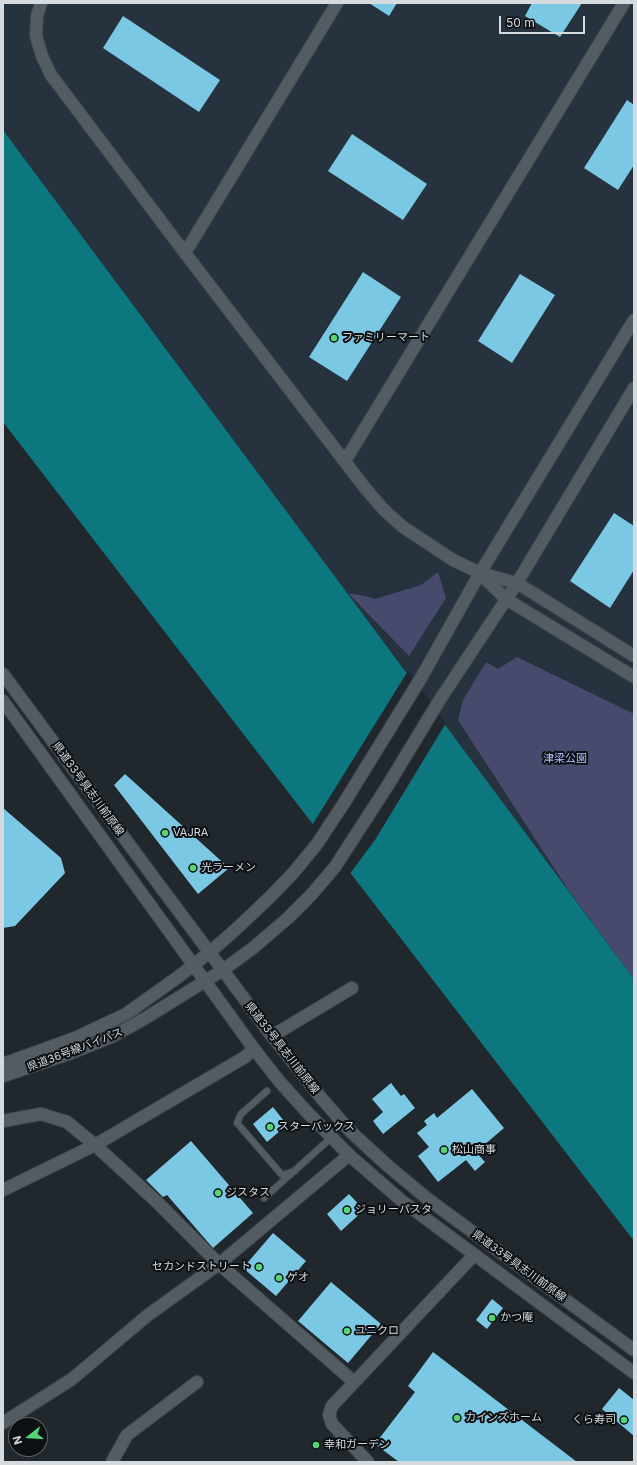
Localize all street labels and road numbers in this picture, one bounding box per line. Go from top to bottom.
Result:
street label: 県道33号具志川前原線 [50,740,126,838]
street label: 県道33号具志川前原線 [242,1000,322,1096]
street label: 県道36号線バイパス [25,1026,125,1074]
street label: 県道33号具志川前原線 [470,1228,568,1304]

